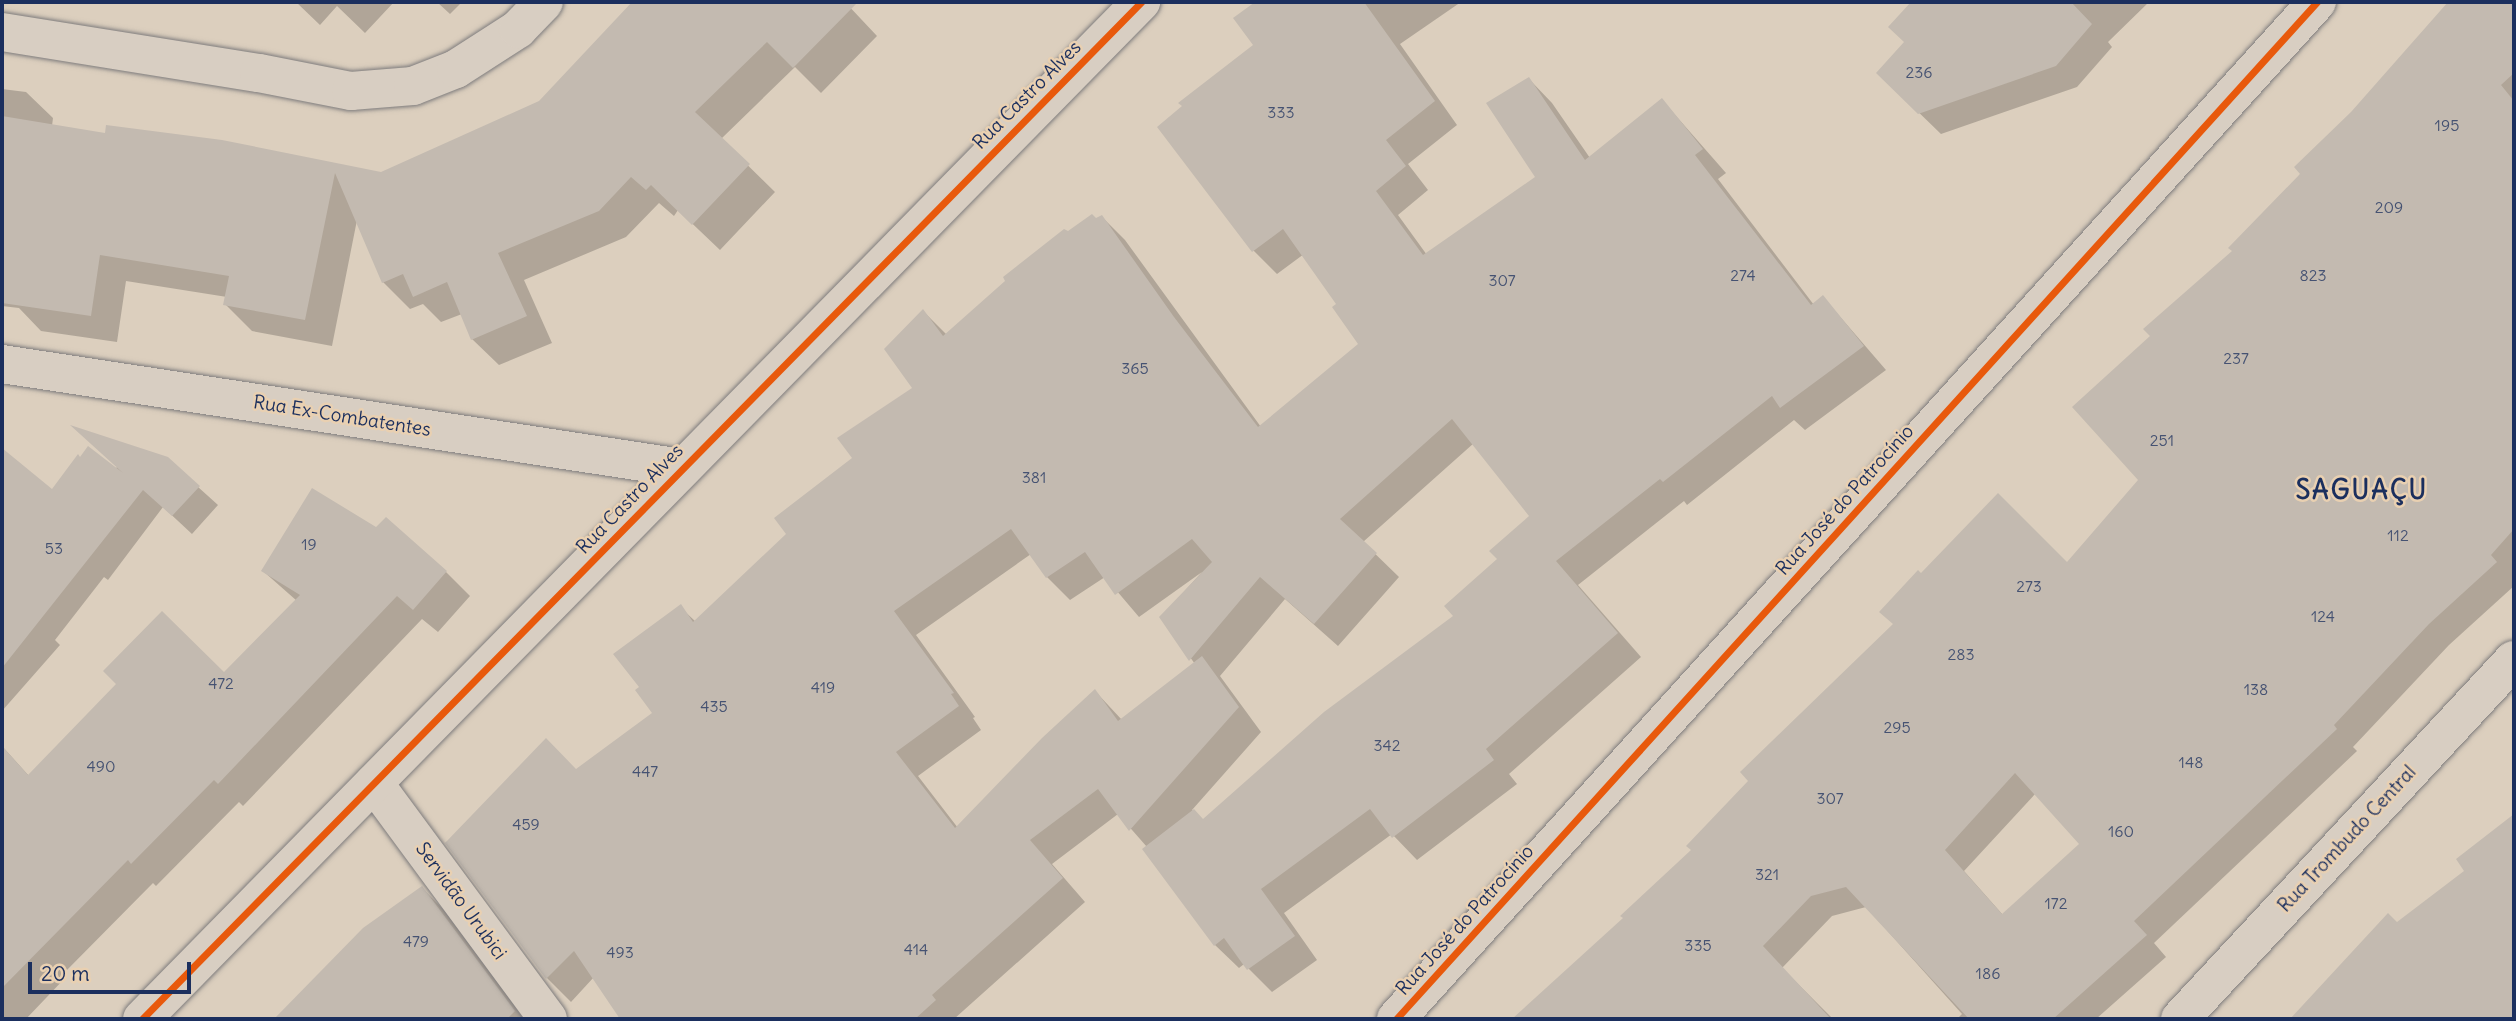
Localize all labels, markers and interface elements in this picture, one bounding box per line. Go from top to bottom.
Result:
street label: Rua Castro Alves [968,36,1086,154]
house number: 236 [1905,62,1933,82]
house number: 333 [1267,102,1295,122]
house number: 195 [2435,115,2459,135]
house number: 209 [2375,197,2403,217]
house number: 274 [1730,265,1756,285]
house number: 823 [2299,265,2327,285]
house number: 307 [1488,270,1516,290]
house number: 237 [2223,348,2249,368]
house number: 365 [1121,358,1149,378]
street label: Rua Ex-Combatentes [252,391,432,441]
street label: Rua José do Patrocínio [1771,420,1919,580]
house number: 251 [2150,430,2174,450]
street label: Rua Castro Alves [572,439,688,559]
house number: 381 [1022,467,1046,487]
district label: SAGUAÇU [2297,474,2427,506]
house number: 112 [2387,525,2409,545]
house number: 19 [301,534,317,554]
house number: 53 [45,538,63,558]
house number: 273 [2016,576,2042,596]
house number: 124 [2311,606,2335,626]
house number: 283 [1947,644,1975,664]
house number: 472 [208,673,234,693]
house number: 419 [811,677,835,697]
house number: 138 [2244,679,2268,699]
house number: 435 [700,696,728,716]
house number: 295 [1883,717,1911,737]
house number: 342 [1373,735,1401,755]
house number: 148 [2179,752,2203,772]
house number: 490 [87,756,115,776]
house number: 447 [632,761,658,781]
street label: Rua Trombudo Central [2273,761,2421,917]
house number: 307 [1816,788,1844,808]
house number: 459 [512,814,540,834]
house number: 160 [2108,821,2134,841]
street label: Servidão Urubici [411,838,511,964]
street label: Rua José do Patrocínio [1391,840,1539,1000]
house number: 321 [1755,864,1779,884]
house number: 172 [2045,893,2067,913]
house number: 479 [403,931,429,951]
house number: 335 [1684,935,1712,955]
house number: 414 [904,939,928,959]
house number: 493 [606,942,634,962]
scale bar [32,948,194,992]
text: 20 m [41,960,90,987]
house number: 186 [1976,963,2000,983]

